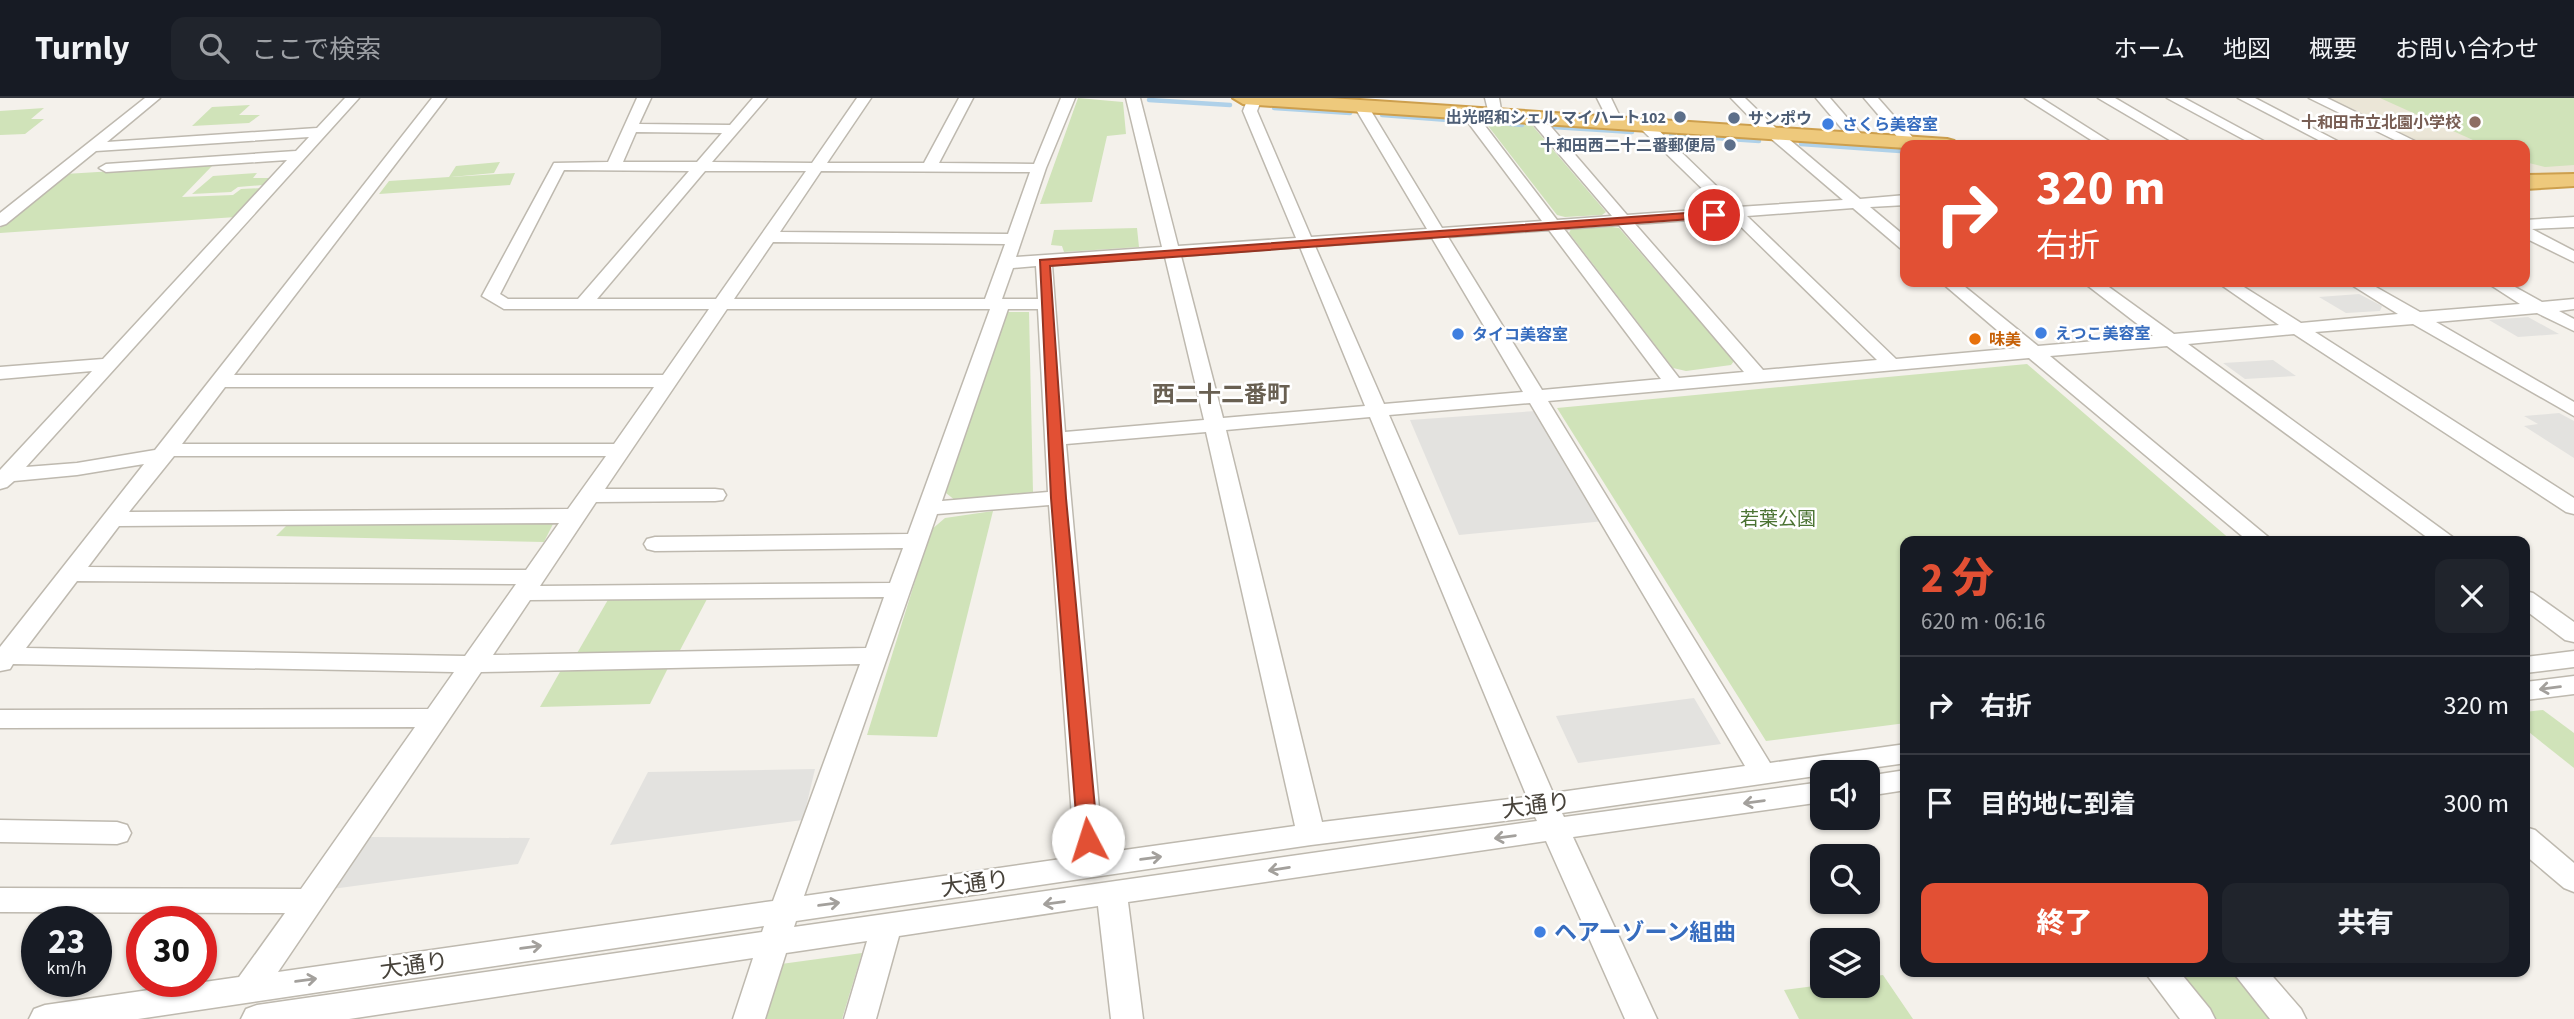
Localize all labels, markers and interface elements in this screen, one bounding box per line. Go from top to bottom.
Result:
search box [171,17,661,80]
text: Turnly [35,25,129,72]
icon: search [195,29,233,67]
text: ここで検索 [251,31,381,68]
text: ホーム [2114,32,2185,67]
text: 地図 [2223,32,2271,67]
text: 概要 [2309,32,2357,67]
text: お問い合わせ [2395,32,2539,67]
place label: 出光昭和シェル マイハート102 [1446,107,1666,129]
place label: サンポウ [1748,108,1812,130]
marker: 出光昭和シェル マイハート102 [1672,109,1688,125]
marker: サンポウ [1726,110,1742,126]
place label: 十和田市立北園小学校 [2301,112,2461,134]
place label: さくら美容室 [1842,114,1938,136]
marker: 十和田市立北園小学校 [2467,114,2483,130]
marker: さくら美容室 [1820,116,1836,132]
place label: 十和田西二十二番郵便局 [1540,135,1716,157]
marker: 十和田西二十二番郵便局 [1722,137,1738,153]
text: 320 m [2036,154,2165,224]
icon: right [1921,168,2012,259]
pin [1684,185,1744,245]
icon: arrive [1695,196,1733,234]
text: 右折 [2036,223,2100,269]
place label: えつこ美容室 [2055,323,2151,345]
place label: タイコ美容室 [1472,324,1568,346]
marker: えつこ美容室 [2033,325,2049,341]
marker: タイコ美容室 [1450,326,1466,342]
place label: 味美 [1989,329,2021,351]
marker: 味美 [1967,331,1983,347]
district label: 西二十二番町 [1152,378,1290,411]
park label: 若葉公園 [1740,506,1816,533]
text: 2 分 [1921,549,1994,609]
button: close [2435,559,2509,633]
text: 620 m · 06:16 [1921,605,2045,638]
one-way arrow [2539,682,2561,695]
icon: right [1921,686,1959,724]
text: 320 m [2443,687,2509,724]
text: 右折 [1980,688,2032,725]
map controls [1810,760,1880,998]
button: sound [1810,760,1880,830]
icon: arrive [1921,784,1959,822]
street label: 大通り [1500,785,1572,826]
text: 300 m [2443,785,2509,822]
text: 目的地に到着 [1980,786,2136,823]
one-way arrow [1743,796,1766,809]
position arrow [1051,803,1125,877]
one-way arrow [1494,831,1517,844]
button: search [1810,844,1880,914]
one-way arrow [1139,851,1162,864]
street label: 大通り [939,862,1012,905]
one-way arrow [1268,862,1291,875]
button: 終了 [1921,883,2208,963]
button: 共有 [2222,883,2509,963]
one-way arrow [1044,896,1066,909]
one-way arrow [817,897,840,910]
speed limit sign: 30 [126,906,217,997]
place label: ヘアーゾーン組曲 [1554,916,1735,949]
text: 23 [48,917,85,967]
marker: ヘアーゾーン組曲 [1532,924,1548,940]
button: layers [1810,928,1880,998]
one-way arrow [519,941,542,954]
street label: 大通り [378,944,451,987]
text: km/h [47,956,86,981]
one-way arrow [294,973,317,986]

